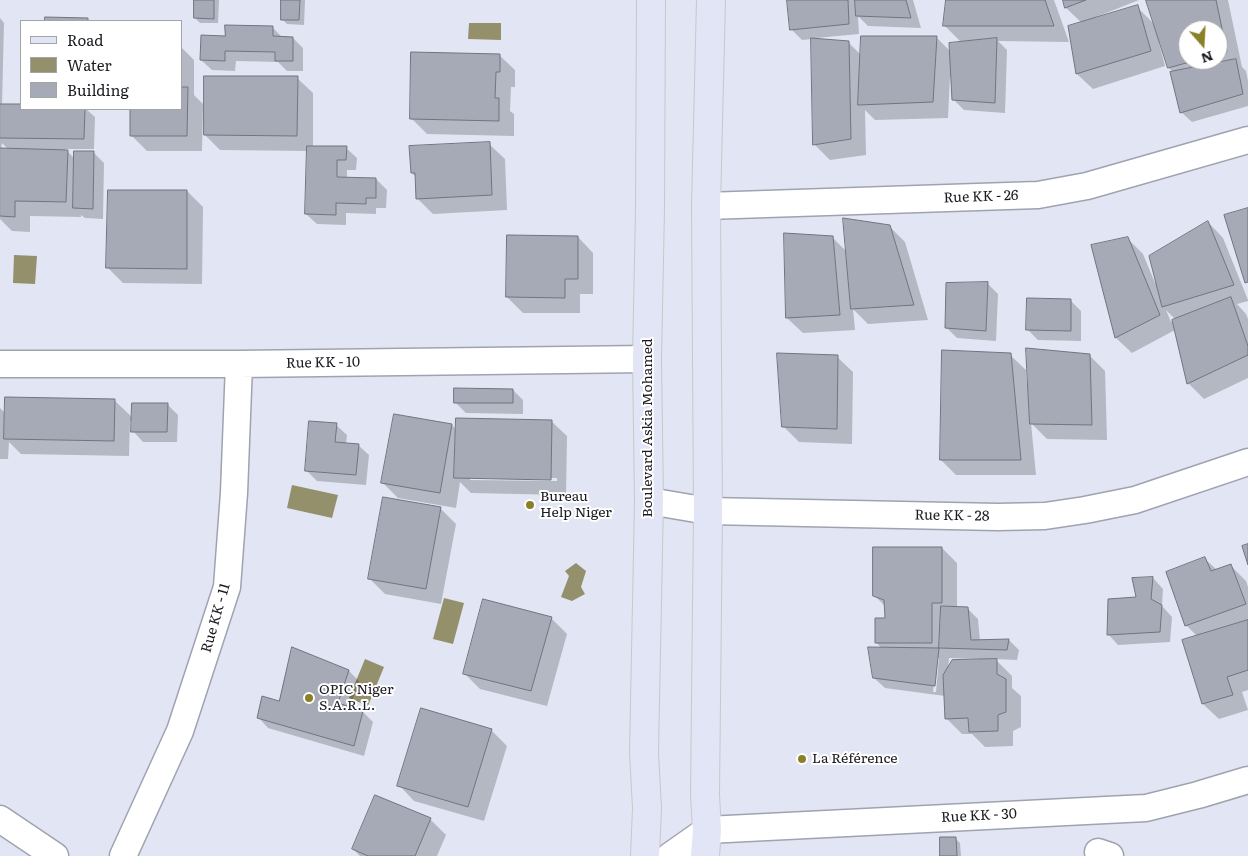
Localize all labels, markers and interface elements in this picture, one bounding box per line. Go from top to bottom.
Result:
legend [20,20,182,110]
north arrow [1178,20,1228,70]
text: Road [67,28,103,51]
text: N [1199,47,1216,70]
text: Water [67,53,112,76]
text: Building [67,78,129,101]
street label: Rue KK - 26 [943,187,1019,207]
street label: Boulevard Askia Mohamed [640,338,656,518]
street label: Rue KK - 10 [286,354,360,372]
place label: Bureau Help Niger [540,489,612,522]
marker: Bureau Help Niger [524,499,536,511]
street label: Rue KK - 28 [914,507,990,525]
street label: Rue KK - 11 [198,581,234,655]
place label: OPIC Niger S.A.R.L. [319,682,394,714]
marker: OPIC Niger S.A.R.L. [303,692,315,704]
place label: La Référence [812,751,898,767]
marker: La Référence [796,753,808,765]
street label: Rue KK - 30 [941,806,1017,826]

